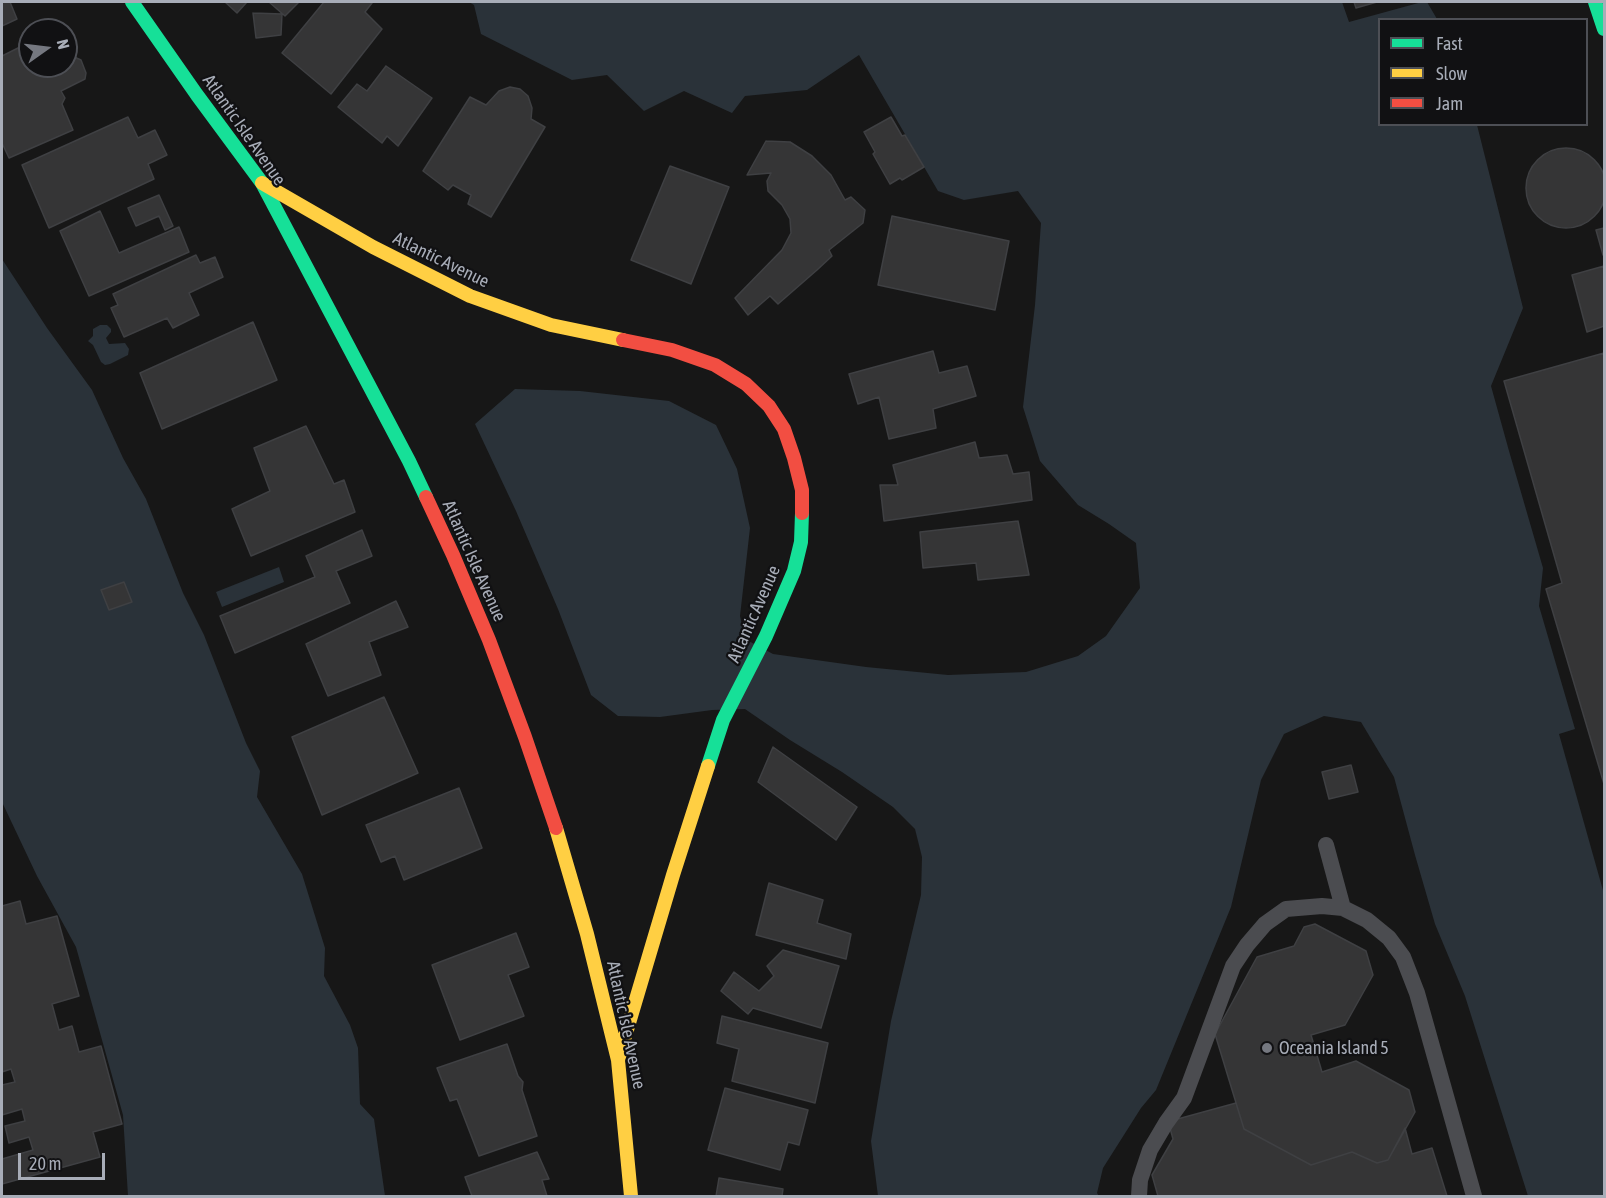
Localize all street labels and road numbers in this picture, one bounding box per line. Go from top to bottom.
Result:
street label: Atlantic Isle Avenue [198,70,290,190]
street label: Atlantic Avenue [389,227,493,293]
street label: Atlantic Isle Avenue [438,497,510,625]
street label: Atlantic Avenue [723,562,785,666]
street label: Atlantic Isle Avenue [602,959,650,1091]

